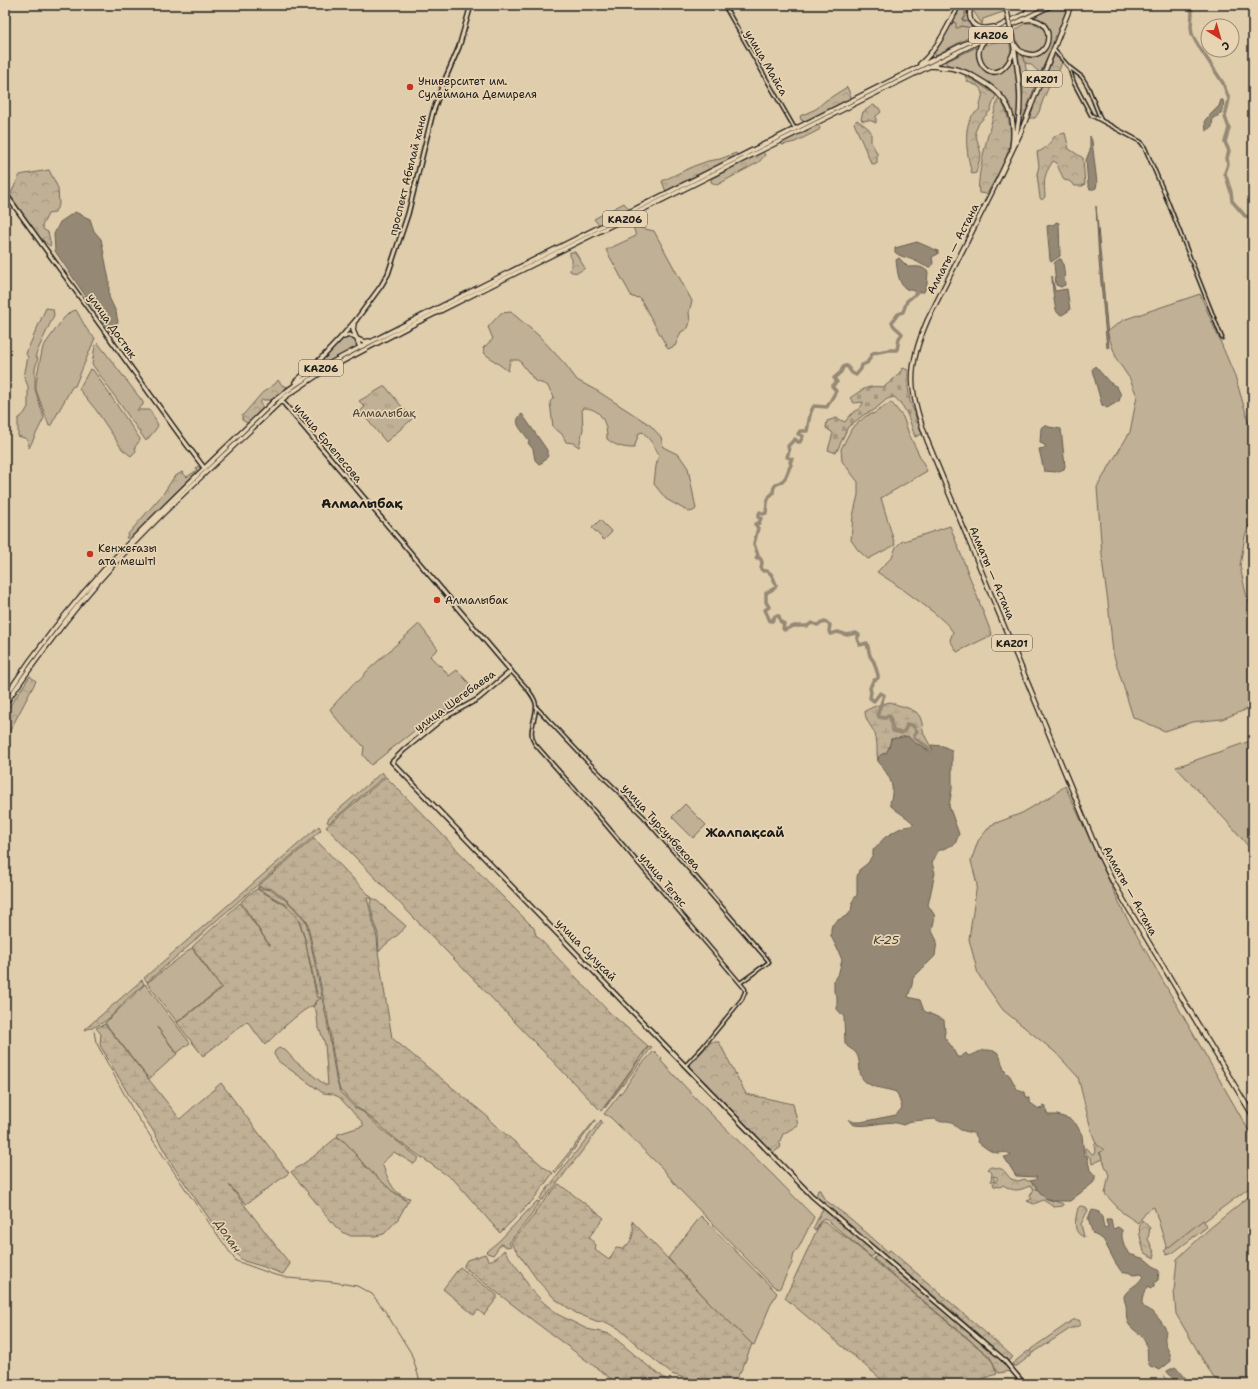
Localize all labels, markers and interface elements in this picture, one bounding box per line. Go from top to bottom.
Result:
north arrow [1200,18,1240,58]
street label: улица Майса [741,27,791,99]
road number: KАZ06 [969,27,1013,43]
text: С [1218,38,1233,54]
road number: KАZ01 [1022,71,1062,87]
place label: Университет им. Сулеймана Демиреля [418,74,537,102]
marker: Университет им. Сулеймана Демиреля [405,82,415,92]
street label: проспект Абылай хана [386,113,430,237]
street label: Алматы — Астана [924,201,982,297]
road number: KАZ06 [603,211,647,227]
street label: улица Достык [84,290,140,362]
road number: KАZ06 [299,360,343,376]
street label: улица Ерлепесова [290,400,366,486]
park label: Алмалыбақ [352,406,417,421]
district label: Алмалыбақ [321,495,403,512]
street label: Алматы — Астана [966,524,1018,622]
place label: Кенжеғазы ата мешіті [98,541,157,569]
marker: Кенжеғазы ата мешіті [85,549,95,559]
place label: Алмалыбак [445,593,508,608]
marker: Алмалыбак [432,595,442,605]
road number: KАZ01 [992,635,1032,651]
street label: улица Шегебаева [412,667,498,735]
street label: улица Турсунбекова [618,781,704,873]
district label: Жалпақсай [706,824,784,841]
street label: Алматы — Астана [1099,844,1161,938]
street label: улица Тегыс [636,850,691,911]
street label: улица Сулусай [552,916,620,984]
water label: К-25 [873,932,900,948]
water label: Долан [210,1215,245,1256]

